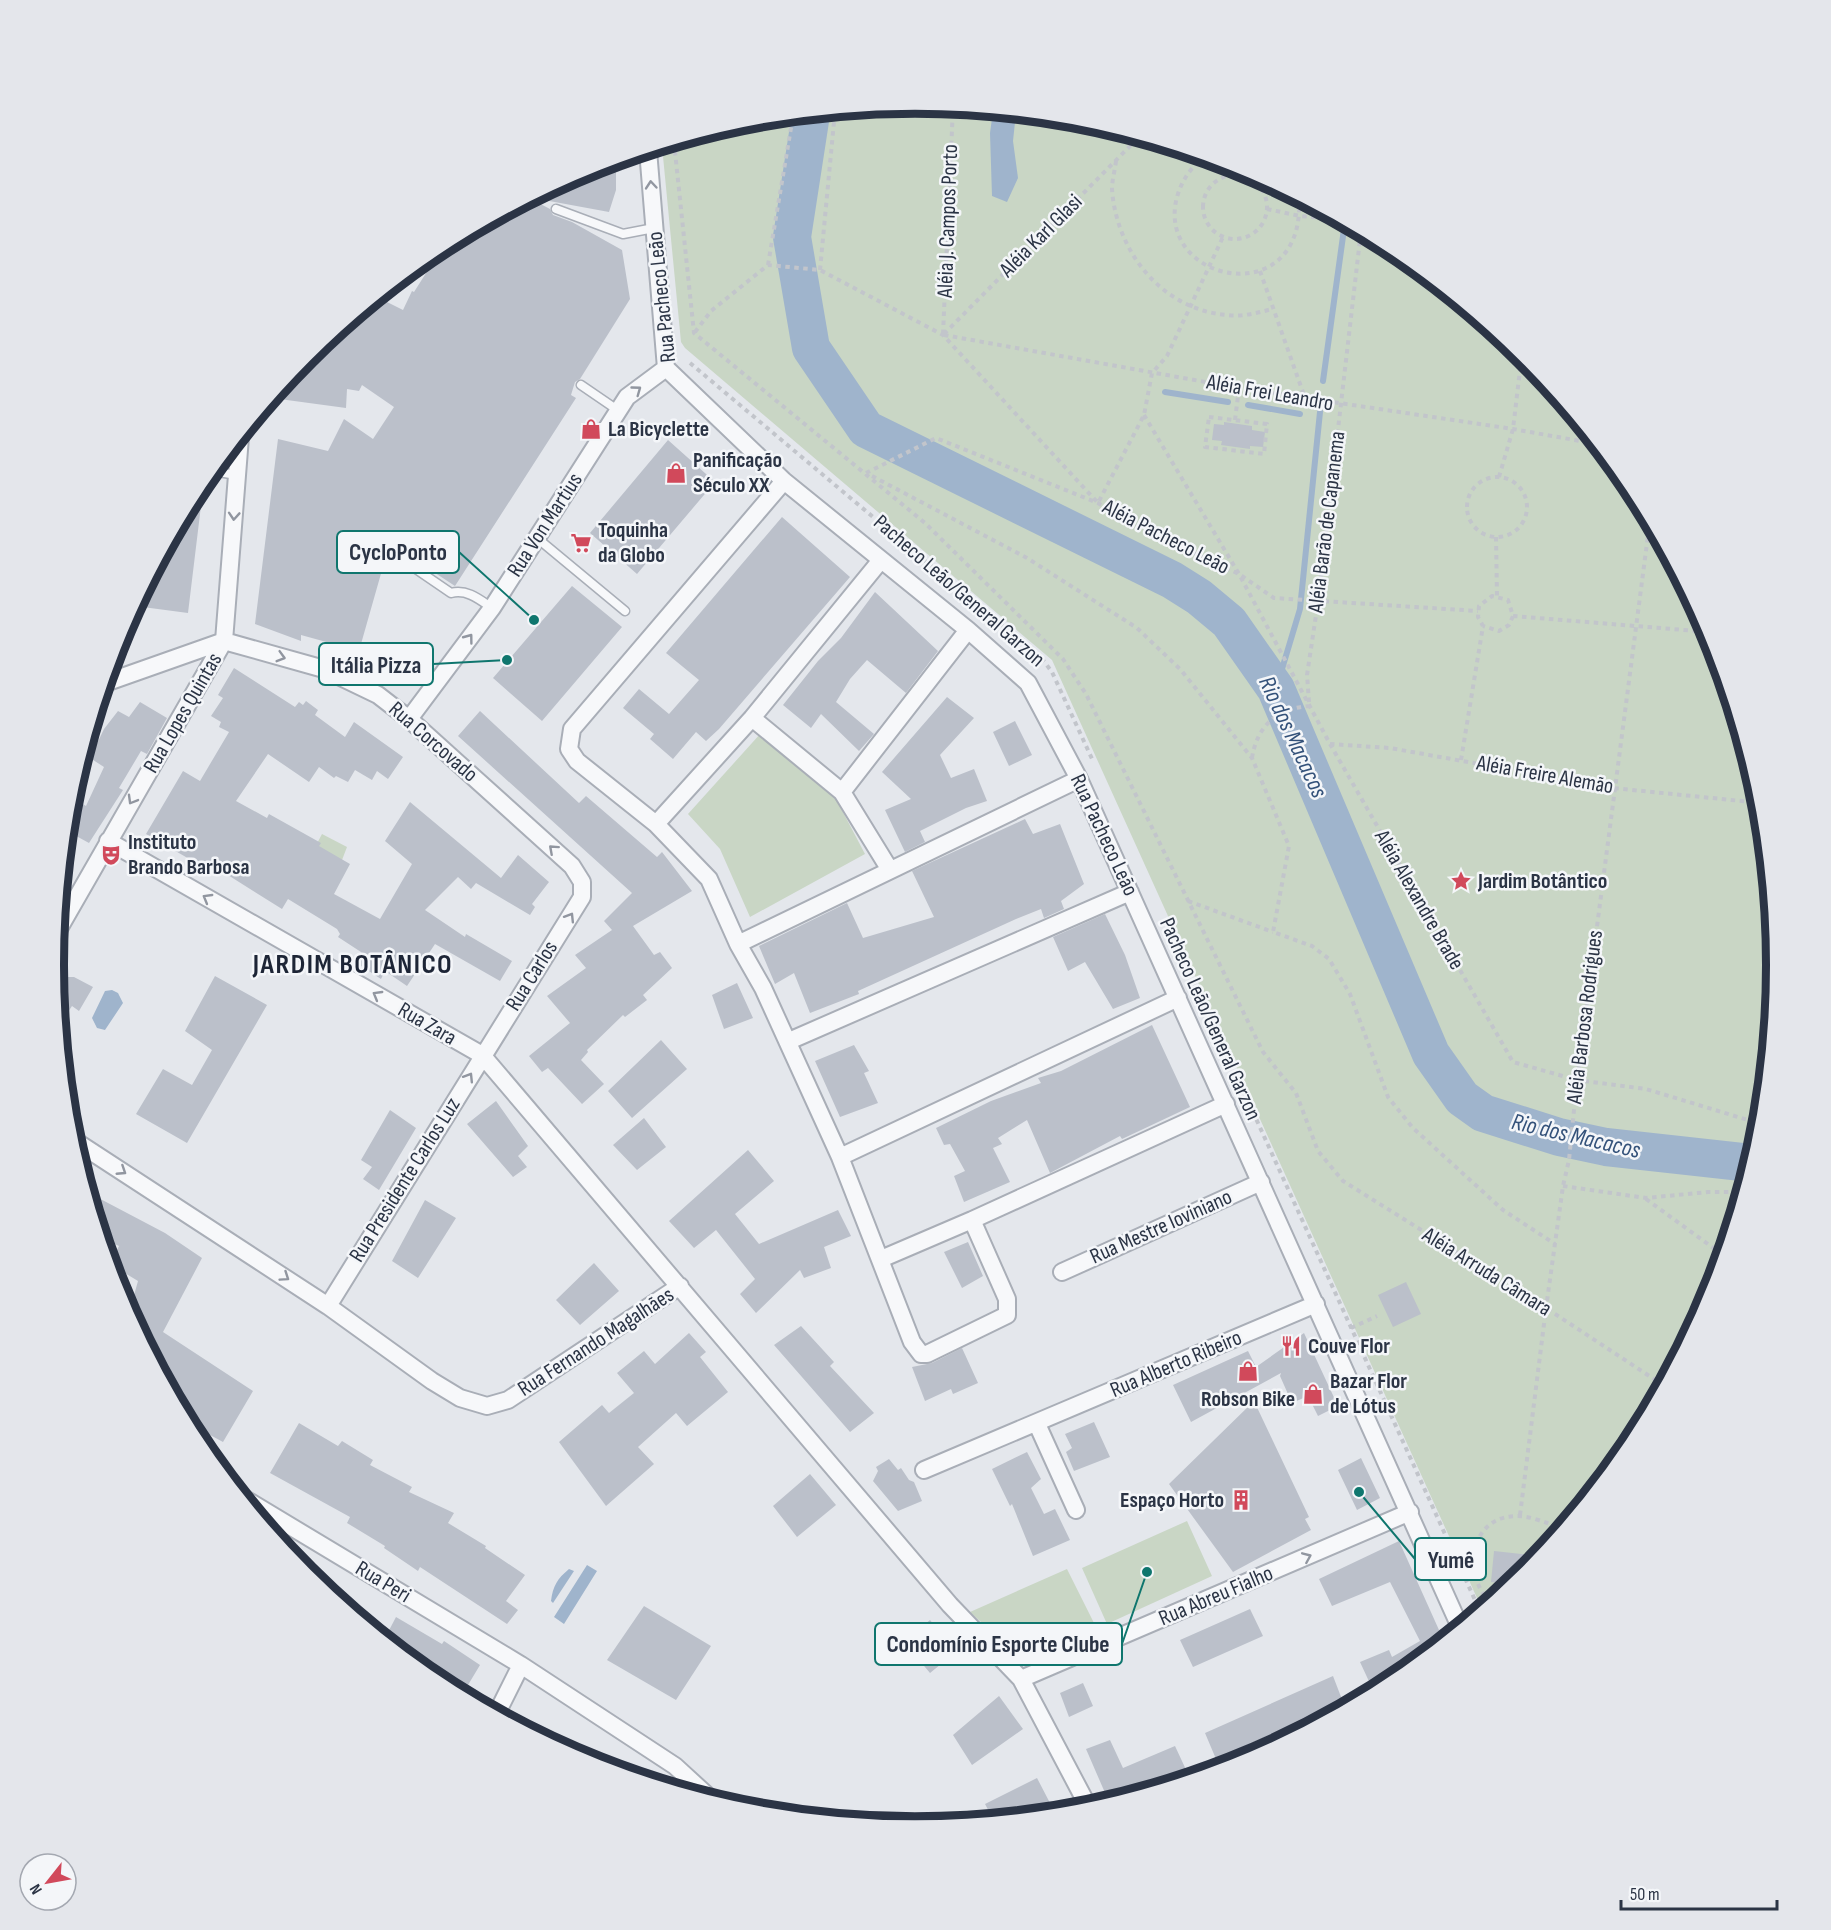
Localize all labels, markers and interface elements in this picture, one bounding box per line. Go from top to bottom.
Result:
street label: Aléia J. Campos Porto [932,144,964,299]
one-way arrow [645,180,658,189]
street label: Aléia Karl Glasi [993,189,1088,284]
street label: Rua Pacheco Leão [642,230,682,364]
street label: Aléia Frei Leandro [1203,368,1336,417]
one-way arrow [630,386,641,397]
place label: La Bicyclette [608,416,709,443]
shop icon: La Bicyclette [579,417,603,441]
street label: Aléia Barão de Capanema [1302,430,1352,615]
place label: Panificação Século XX [693,447,782,499]
shop icon: Panificação Século XX [664,461,688,485]
street label: Rua Von Martius [501,468,589,582]
street label: Aléia Pacheco Leão [1097,493,1234,581]
street label: Pacheco Leão/General Garzon [868,509,1050,673]
one-way arrow [228,512,241,521]
place label: Toquinha da Globo [598,517,668,569]
callout: CycloPonto [337,531,459,573]
supermarket icon: Toquinha da Globo [569,531,593,555]
text: CycloPonto [349,538,447,567]
one-way arrow [462,634,473,645]
callout: Itália Pizza [319,643,433,685]
street label: Rua Lopes Quintas [138,648,228,778]
one-way arrow [275,650,286,662]
text: Itália Pizza [331,651,421,680]
water label: Rio dos Macacos [1252,672,1334,803]
street label: Rua Corcovado [383,696,483,788]
street label: Aléia Freire Alemão [1473,749,1616,800]
street label: Rua Pacheco Leão [1064,770,1144,900]
one-way arrow [128,794,139,804]
street label: Aléia Alexandre Brade [1368,824,1470,975]
place label: Instituto Brando Barbosa [128,829,249,881]
theatre icon: Instituto Brando Barbosa [99,843,123,867]
one-way arrow [550,845,560,856]
place label: Jardim Botântico [1477,868,1607,895]
place icon: Jardim Botântico [1449,869,1473,893]
one-way arrow [203,894,213,905]
one-way arrow [562,913,574,923]
street label: Pacheco Leão/General Garzon [1153,914,1267,1124]
street label: Aléia Barbosa Rodrigues [1561,929,1609,1106]
street label: Rua Carlos [500,936,564,1016]
district label: JARDIM BOTÂNICO [252,948,453,981]
one-way arrow [373,990,383,1002]
street label: Rua Zara [393,997,461,1051]
one-way arrow [461,1073,473,1083]
street label: Rua Presidente Carlos Luz [344,1093,467,1267]
water label: Rio dos Macacos [1509,1107,1644,1165]
one-way arrow [115,1164,126,1175]
street label: Rua Mestre Ioviniano [1086,1184,1236,1270]
street label: Aléia Arruda Câmara [1417,1221,1557,1322]
one-way arrow [278,1270,289,1281]
street label: Rua Fernando Magalhães [513,1281,679,1403]
street label: Rua Alberto Ribeiro [1106,1324,1246,1404]
place label: Couve Flor [1308,1333,1390,1360]
restaurant icon: Couve Flor [1279,1334,1303,1358]
shop icon: Robson Bike [1236,1359,1260,1383]
place label: Bazar Flor de Lótus [1330,1368,1407,1420]
shop icon: Bazar Flor de Lótus [1301,1382,1325,1406]
place label: Robson Bike [1201,1386,1295,1413]
place label: Espaço Horto [1120,1487,1224,1514]
building icon: Espaço Horto [1229,1488,1253,1512]
callout: Yumê [1415,1538,1486,1580]
text: Yumê [1428,1546,1474,1575]
one-way arrow [1300,1552,1311,1564]
street label: Rua Peri [350,1555,416,1609]
street label: Rua Abreu Fialho [1155,1560,1277,1632]
callout: Condomínio Esporte Clube [875,1623,1122,1665]
text: Condomínio Esporte Clube [886,1630,1110,1659]
north arrow [18,1852,78,1912]
scale bar [1621,1873,1777,1911]
text: N [26,1880,47,1898]
text: 50 m [1630,1884,1660,1905]

